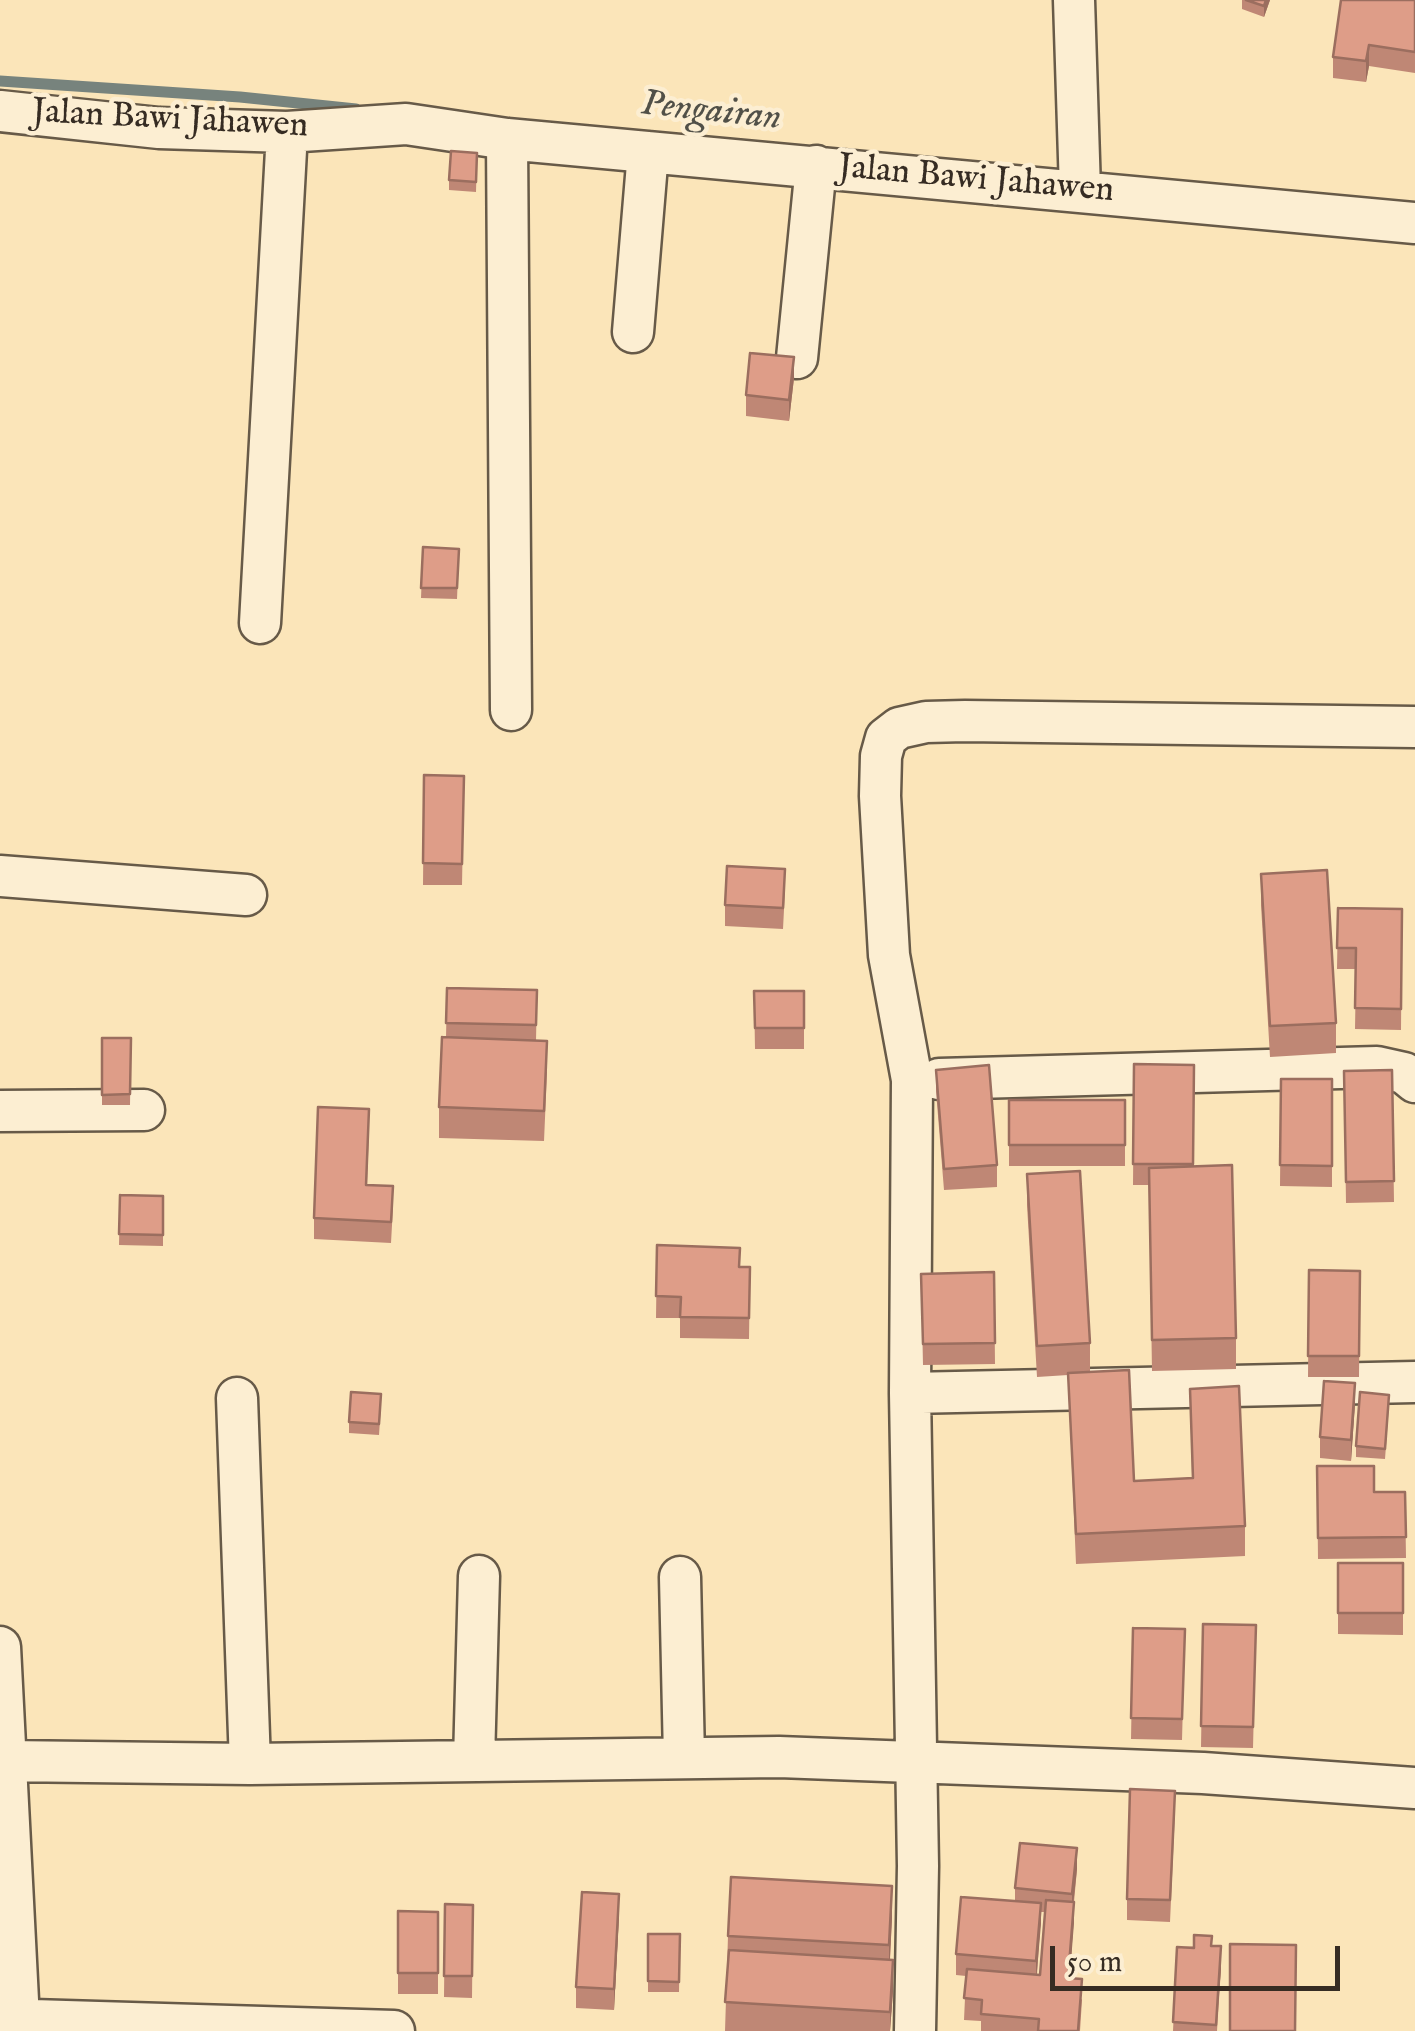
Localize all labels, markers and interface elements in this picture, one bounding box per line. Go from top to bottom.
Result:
water label: Pengairan [638,83,784,143]
street label: Jalan Bawi Jahawen [31,93,309,149]
street label: Jalan Bawi Jahawen [836,148,1116,214]
scale bar [1055,1926,1345,1988]
text: 50 m [1067,1944,1122,1982]

